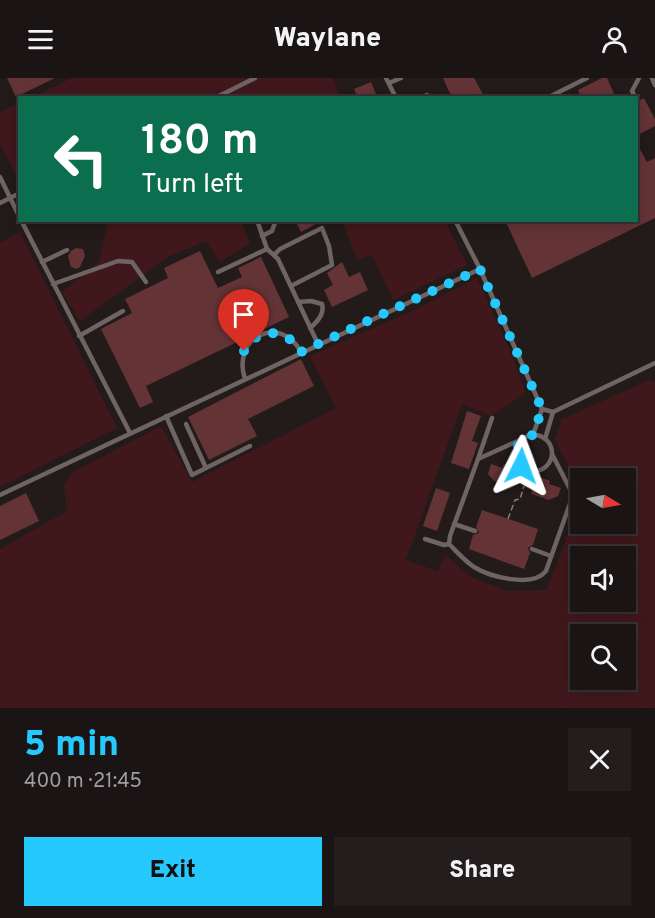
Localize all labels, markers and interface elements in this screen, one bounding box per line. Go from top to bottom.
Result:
text: Waylane [274,22,381,56]
icon: menu [24,23,57,56]
icon: person [598,23,631,56]
text: 180 m [141,116,258,169]
icon: left [42,120,120,198]
text: Turn left [141,168,243,202]
pin [218,289,269,351]
icon: arrive [227,298,260,331]
position arrow [489,434,553,498]
north arrow [570,468,636,534]
map controls [570,468,636,690]
button: sound [570,546,636,612]
button: search [570,624,636,690]
text: 5 min [24,723,119,769]
button: close [568,728,631,791]
text: 400 m · 21:45 [24,769,142,795]
button: Exit [24,837,322,906]
button: Share [334,837,631,906]

